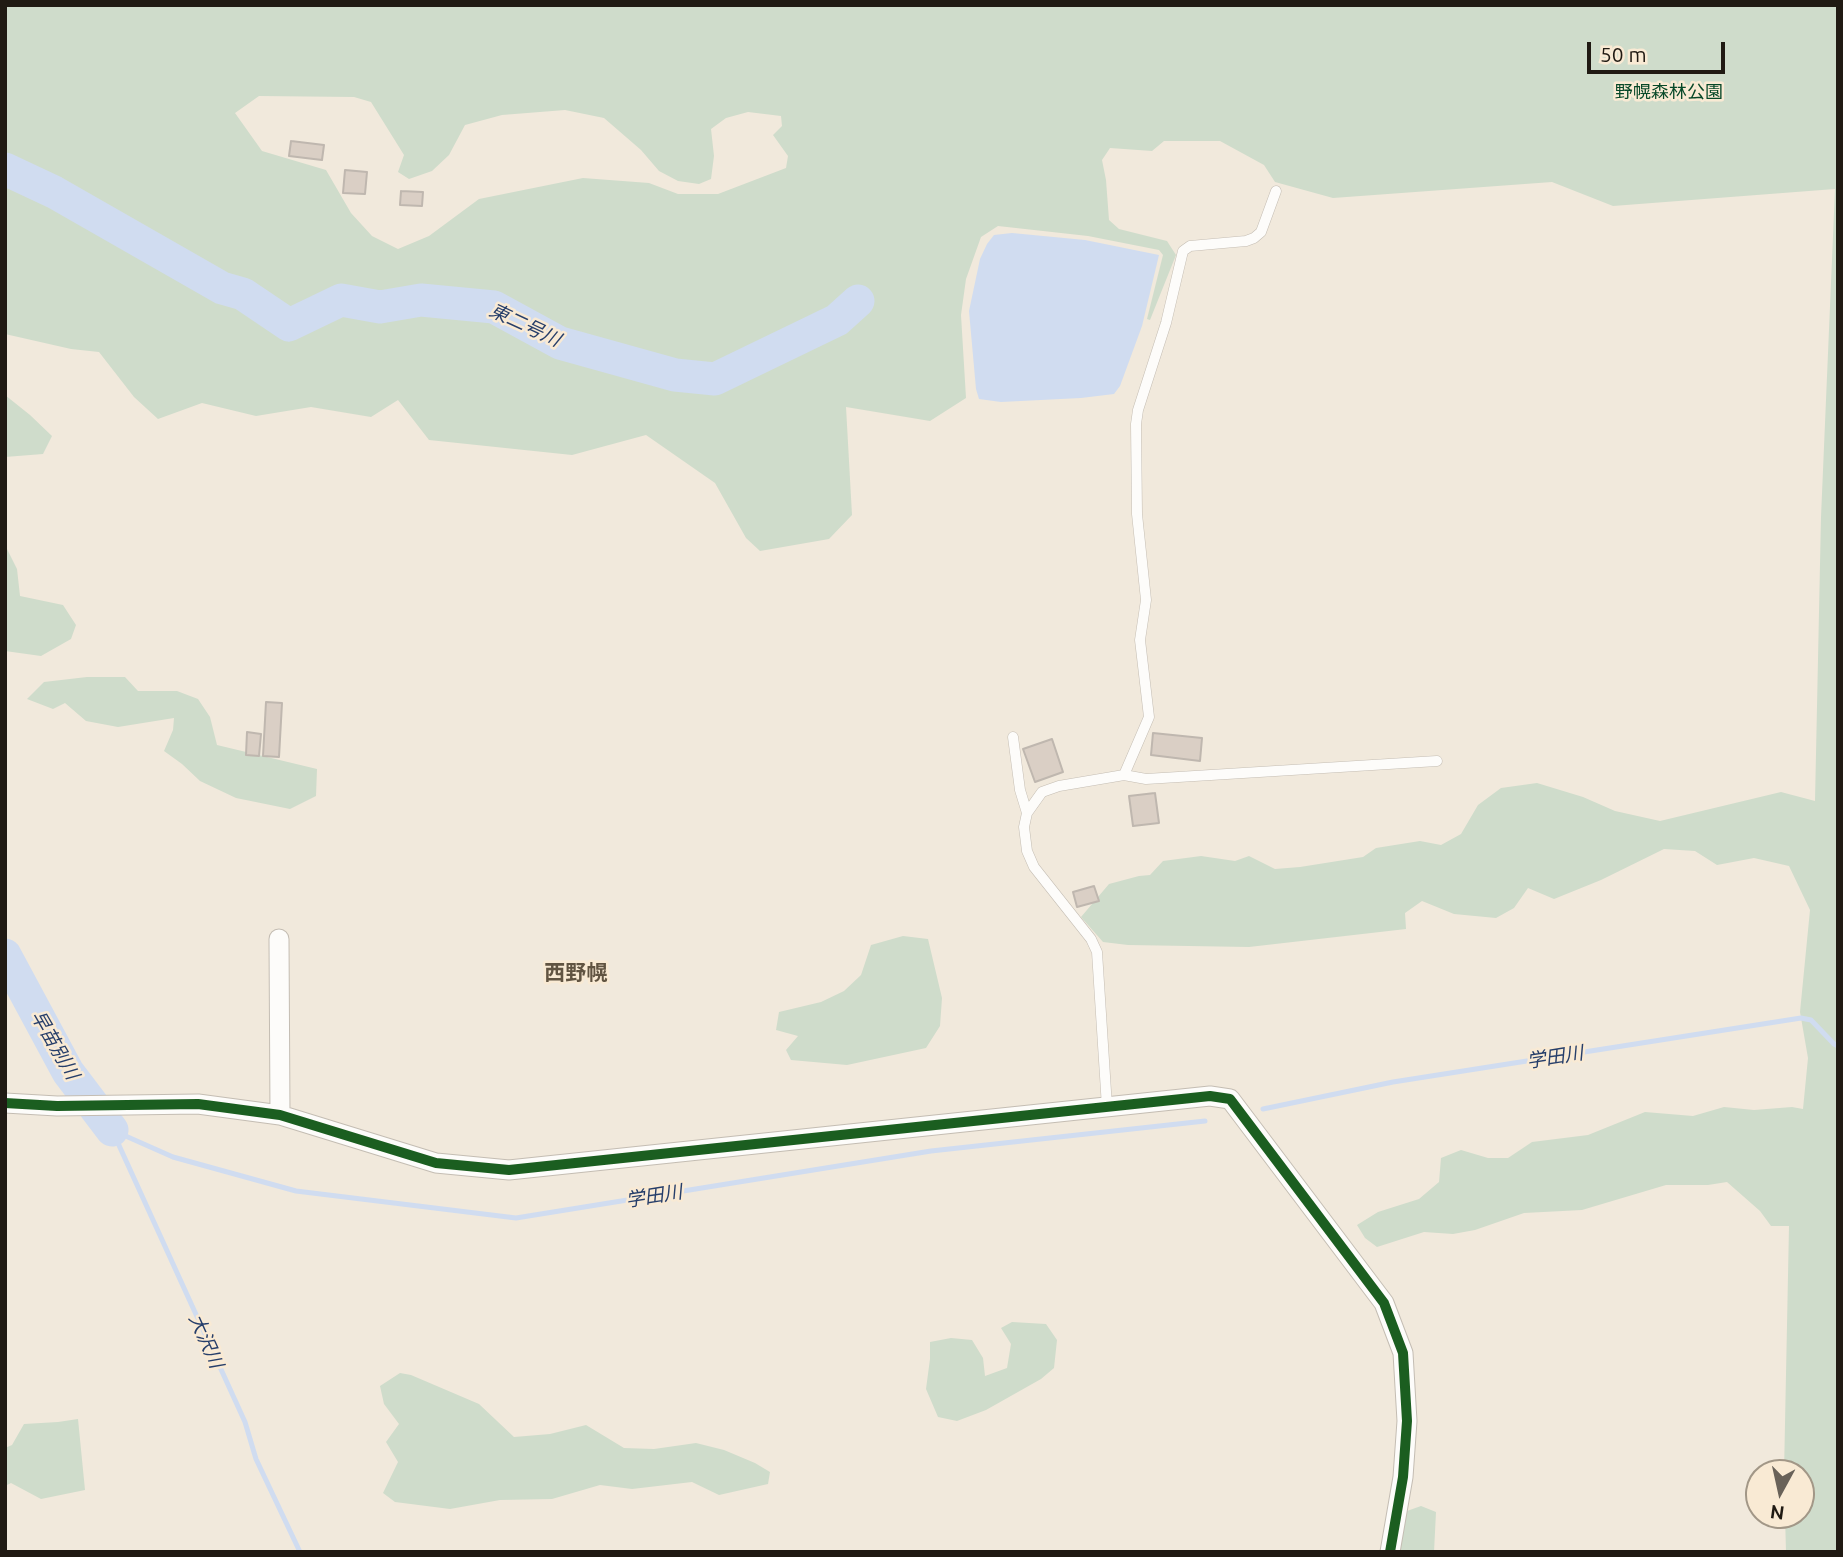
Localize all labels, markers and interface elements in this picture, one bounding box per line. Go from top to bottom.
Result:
scale bar [1591,28,1729,72]
text: 50 m [1600,42,1647,66]
park label: 野幌森林公園 [1615,81,1723,103]
water label: 東二号川 [486,299,564,351]
district label: 西野幌 [545,960,607,986]
water label: 早苗別川 [26,1006,84,1084]
water label: 学田川 [1525,1041,1585,1073]
water label: 学田川 [624,1180,684,1212]
water label: 大沢川 [184,1310,228,1372]
north arrow [1745,1459,1815,1529]
text: N [1769,1501,1786,1525]

